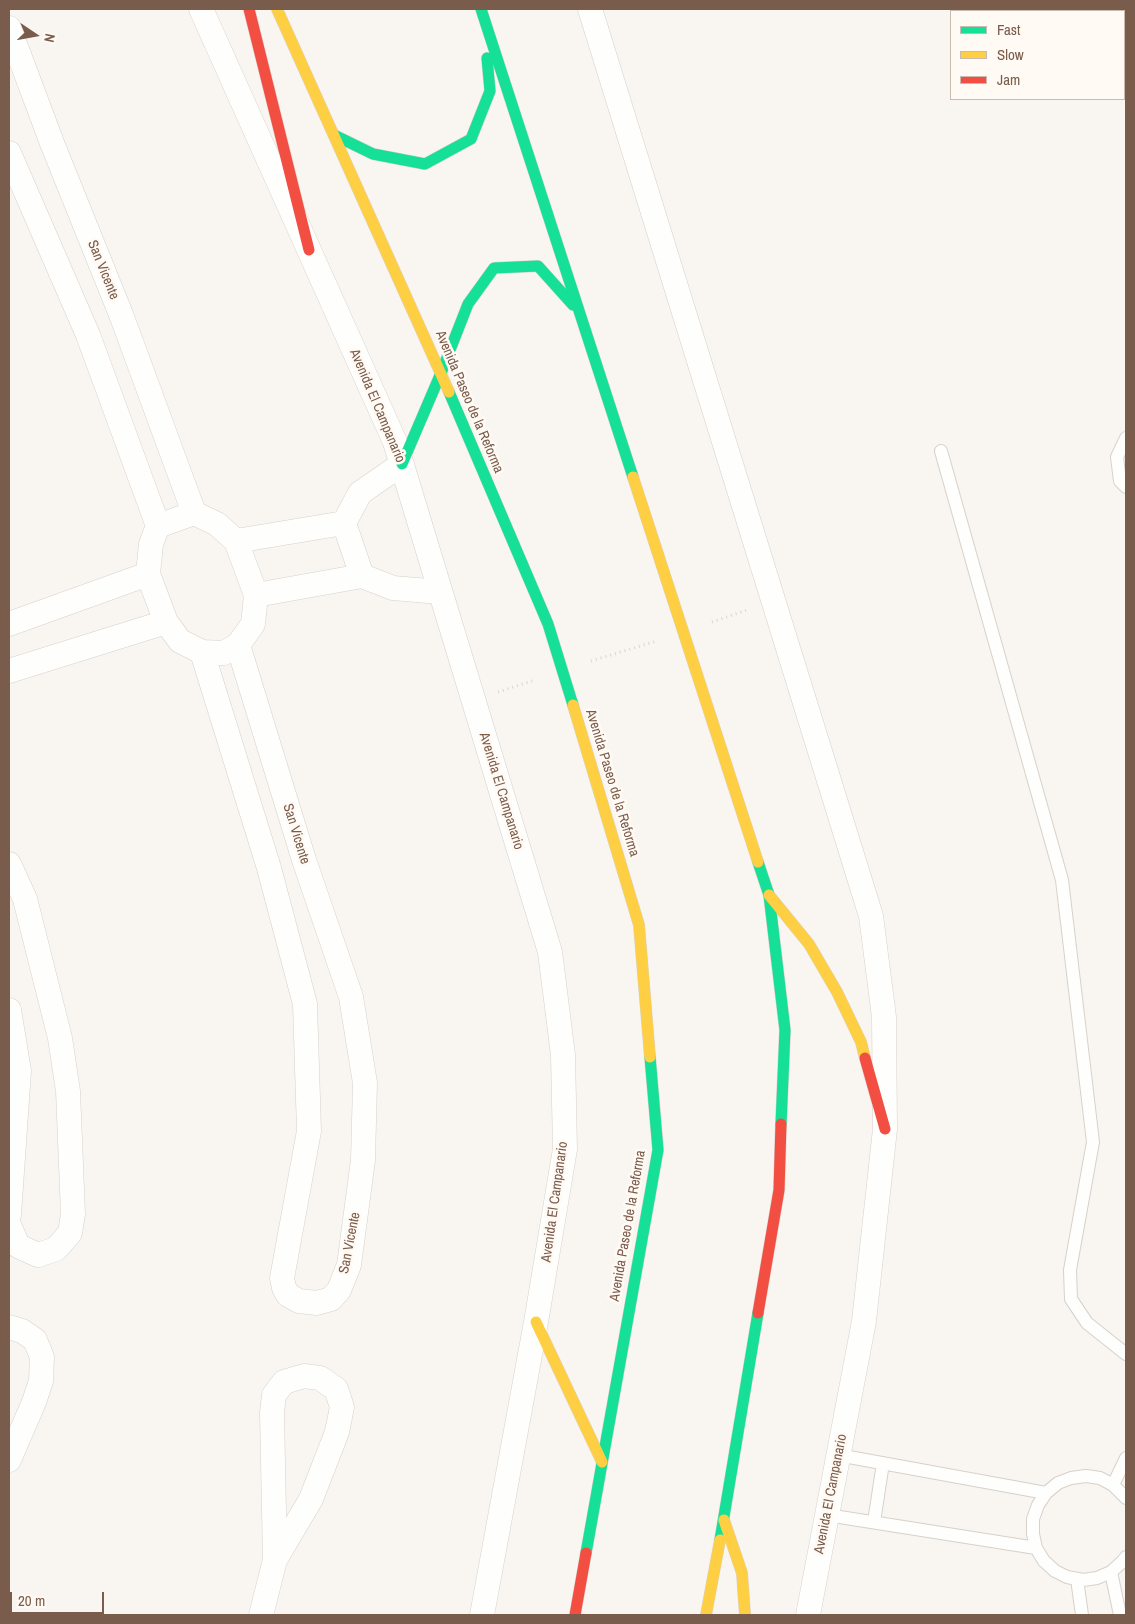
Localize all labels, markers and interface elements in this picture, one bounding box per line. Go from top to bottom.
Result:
north arrow [10,10,60,60]
legend [950,10,1125,100]
text: Fast [997,19,1020,40]
text: N [40,32,59,44]
text: Slow [997,44,1024,65]
text: Jam [997,69,1020,90]
street label: San Vicente [84,238,122,302]
street label: Avenida Paseo de la Reforma [431,328,507,476]
street label: Avenida El Campanario [345,347,409,465]
street label: Avenida Paseo de la Reforma [582,707,642,859]
street label: Avenida El Campanario [475,730,527,852]
street label: San Vicente [279,802,313,866]
street label: Avenida El Campanario [538,1141,572,1263]
street label: Avenida Paseo de la Reforma [606,1149,650,1303]
street label: San Vicente [336,1211,364,1275]
street label: Avenida El Campanario [811,1433,851,1555]
scale bar [12,1582,106,1614]
text: 20 m [18,1590,45,1611]

